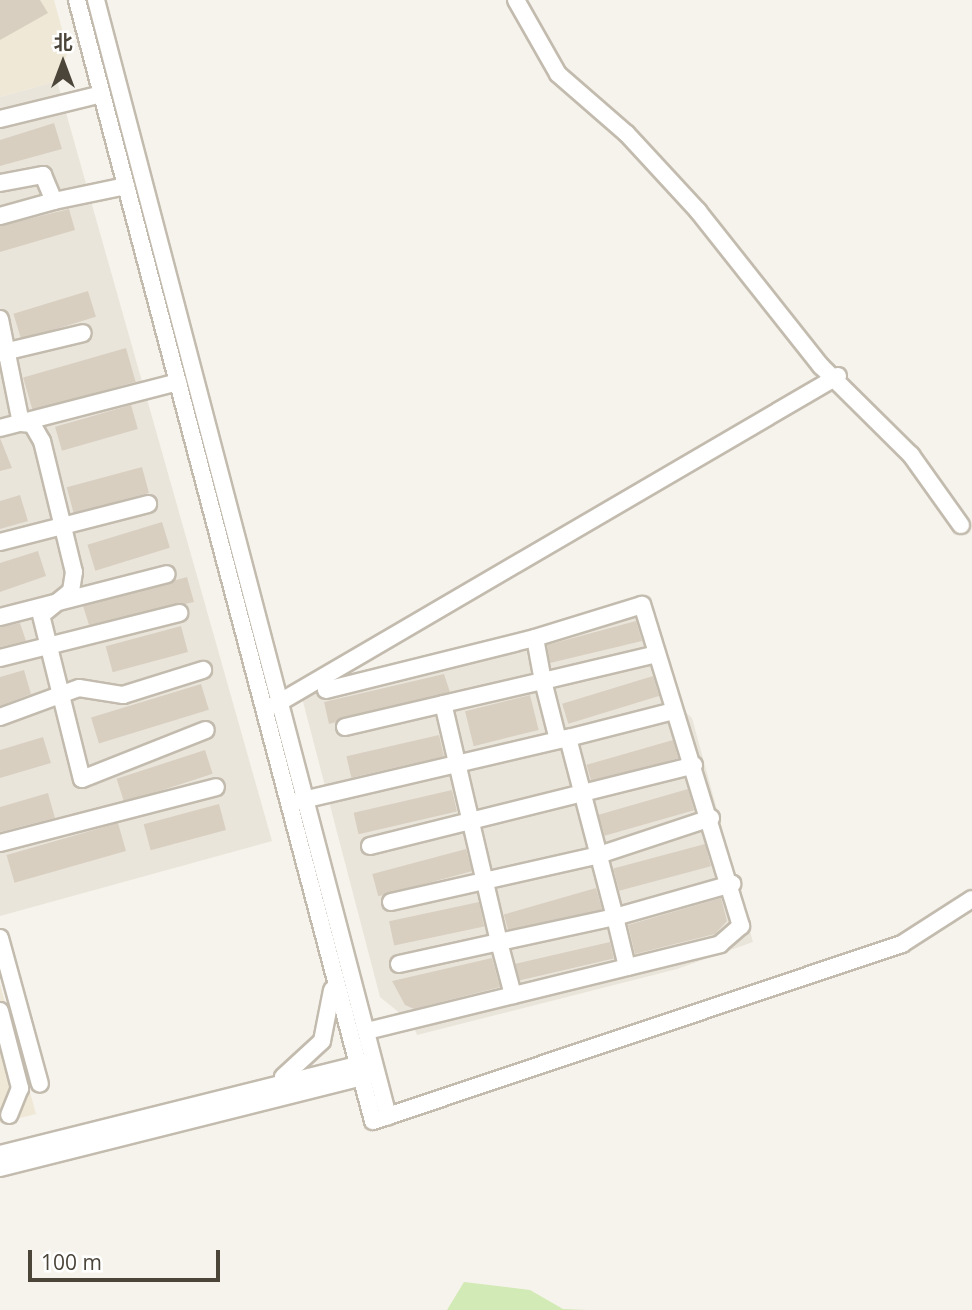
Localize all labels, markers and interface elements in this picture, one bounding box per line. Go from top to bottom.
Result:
north arrow [28,28,98,98]
text: 北 [53,29,73,55]
scale bar [32,1236,224,1280]
text: 100 m [41,1248,102,1276]

